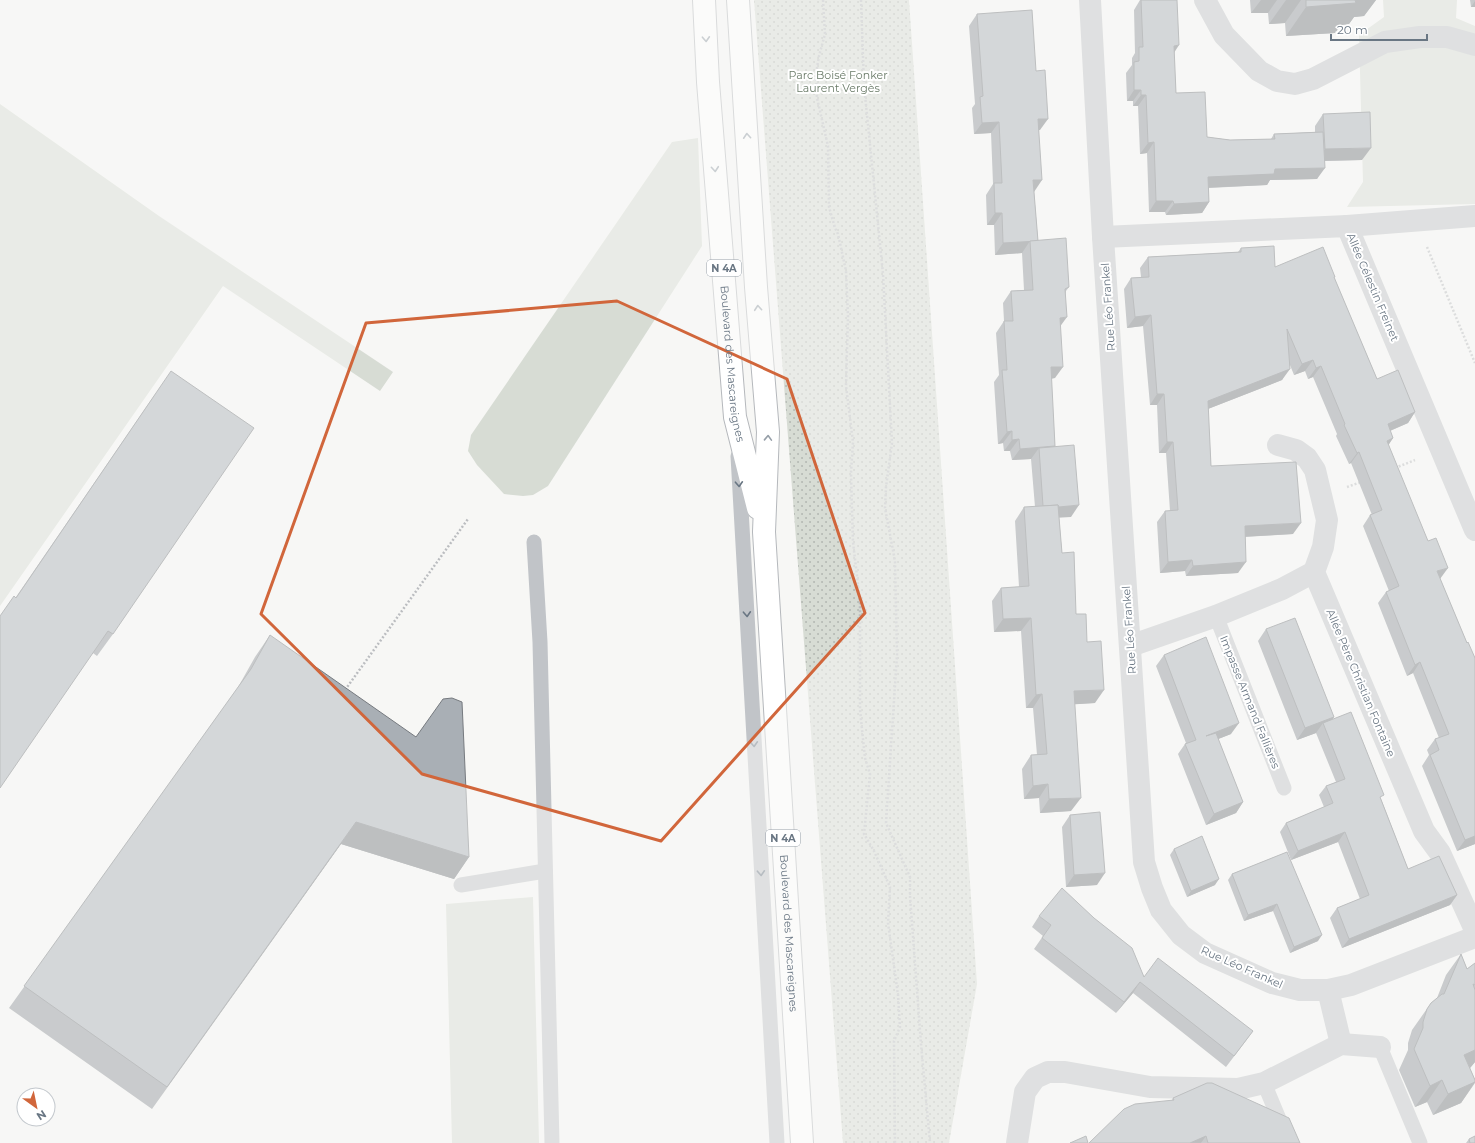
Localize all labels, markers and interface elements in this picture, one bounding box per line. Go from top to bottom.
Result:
scale bar [1331,16,1427,42]
text: 20 m [1337,22,1368,37]
one-way arrow [702,36,710,42]
park label: Parc Boisé Fonker Laurent Vergès [788,68,888,95]
one-way arrow [742,133,751,139]
one-way arrow [711,166,720,172]
street label: Allée Célestin Freinet [1344,231,1402,344]
road number: N 4A [707,260,741,276]
street label: Rue Léo Frankel [1098,262,1118,352]
street label: Boulevard des Mascareignes [717,285,748,444]
one-way arrow [753,305,762,311]
one-way arrow [764,435,772,441]
one-way arrow [735,481,744,487]
street label: Rue Léo Frankel [1119,585,1139,675]
street label: Allée Père Christian Fontaine [1323,607,1399,759]
one-way arrow [742,611,751,617]
street label: Impasse Armand Fallières [1217,633,1283,771]
one-way arrow [750,741,758,747]
road number: N 4A [766,830,800,846]
street label: Boulevard des Mascareignes [777,854,801,1013]
one-way arrow [757,870,766,876]
street label: Rue Léo Frankel [1199,943,1285,991]
north arrow [16,1087,56,1127]
text: N [34,1107,49,1124]

